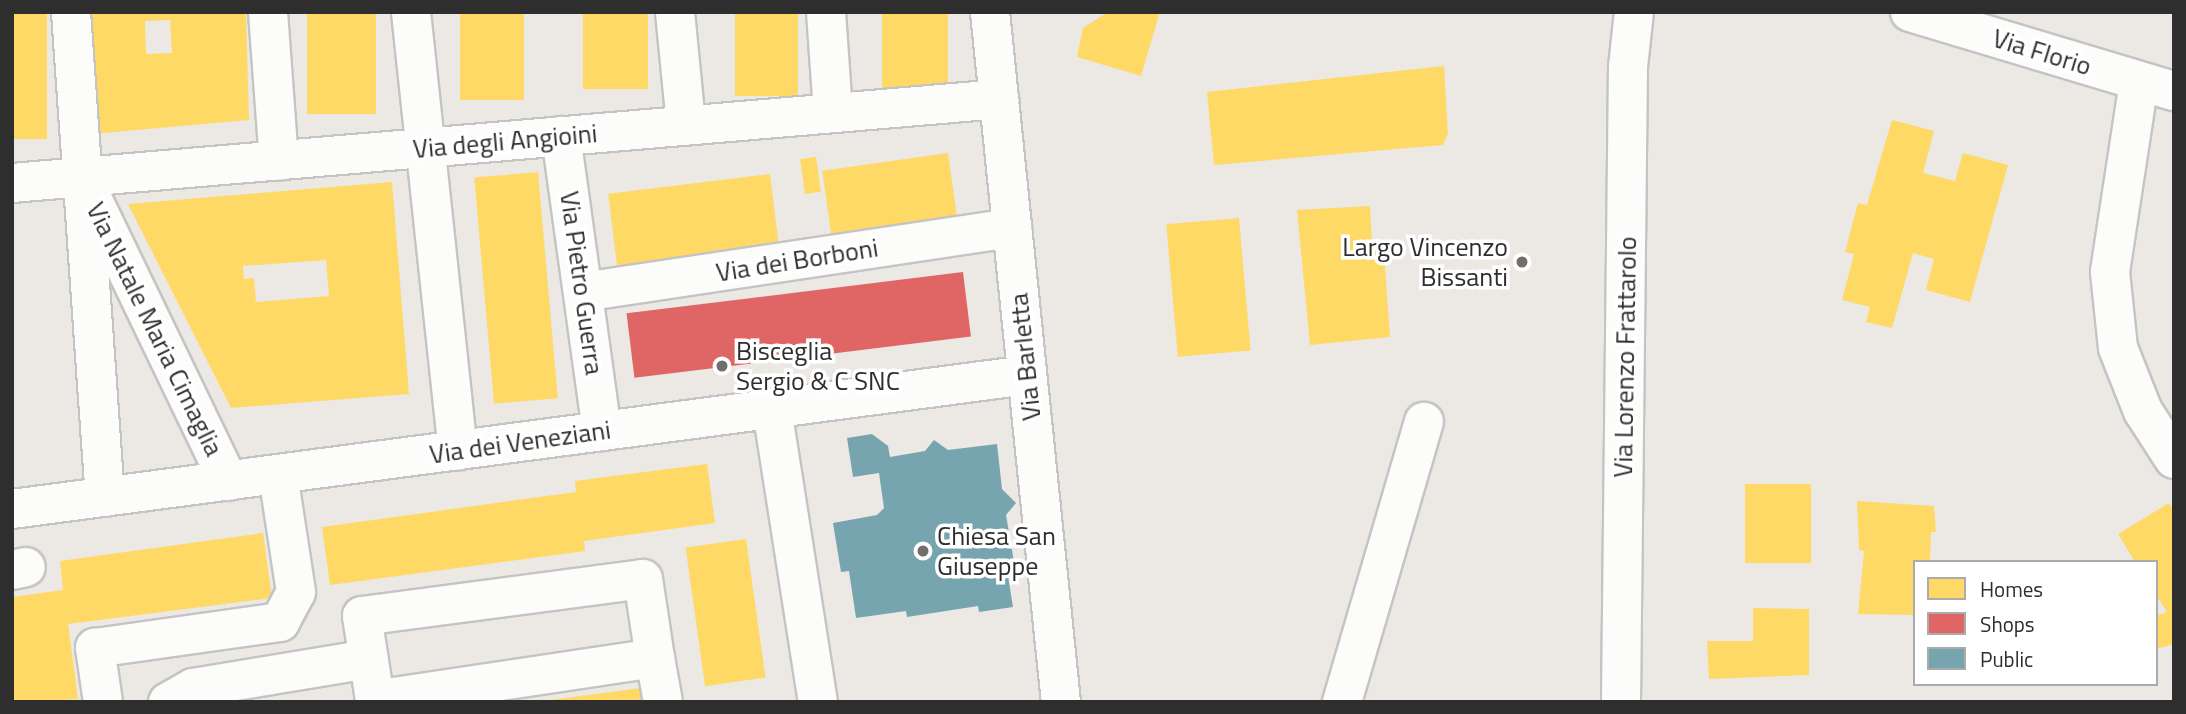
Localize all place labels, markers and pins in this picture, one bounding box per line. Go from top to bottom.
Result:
place label: Largo Vincenzo Bissanti [1342,231,1508,292]
marker: Largo Vincenzo Bissanti [1514,254,1530,270]
place label: Bisceglia Sergio & C SNC [736,335,900,396]
marker: Bisceglia Sergio & C SNC [714,358,730,374]
place label: Chiesa San Giuseppe [937,520,1056,582]
marker: Chiesa San Giuseppe [915,543,931,559]

